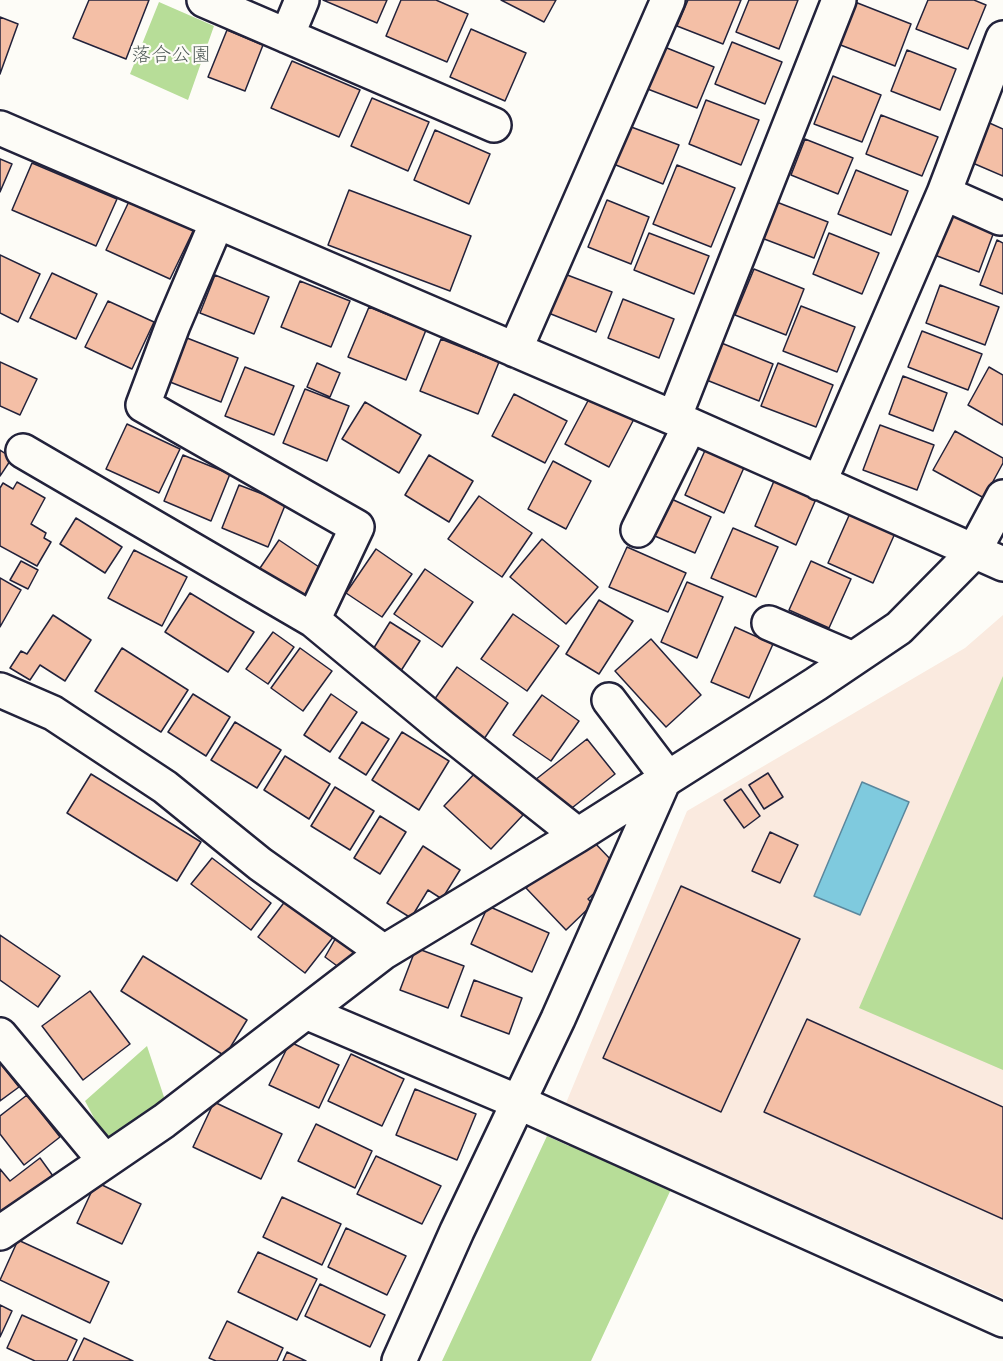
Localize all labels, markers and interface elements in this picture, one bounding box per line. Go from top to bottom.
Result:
park label: 落合公園 [131,43,211,67]

